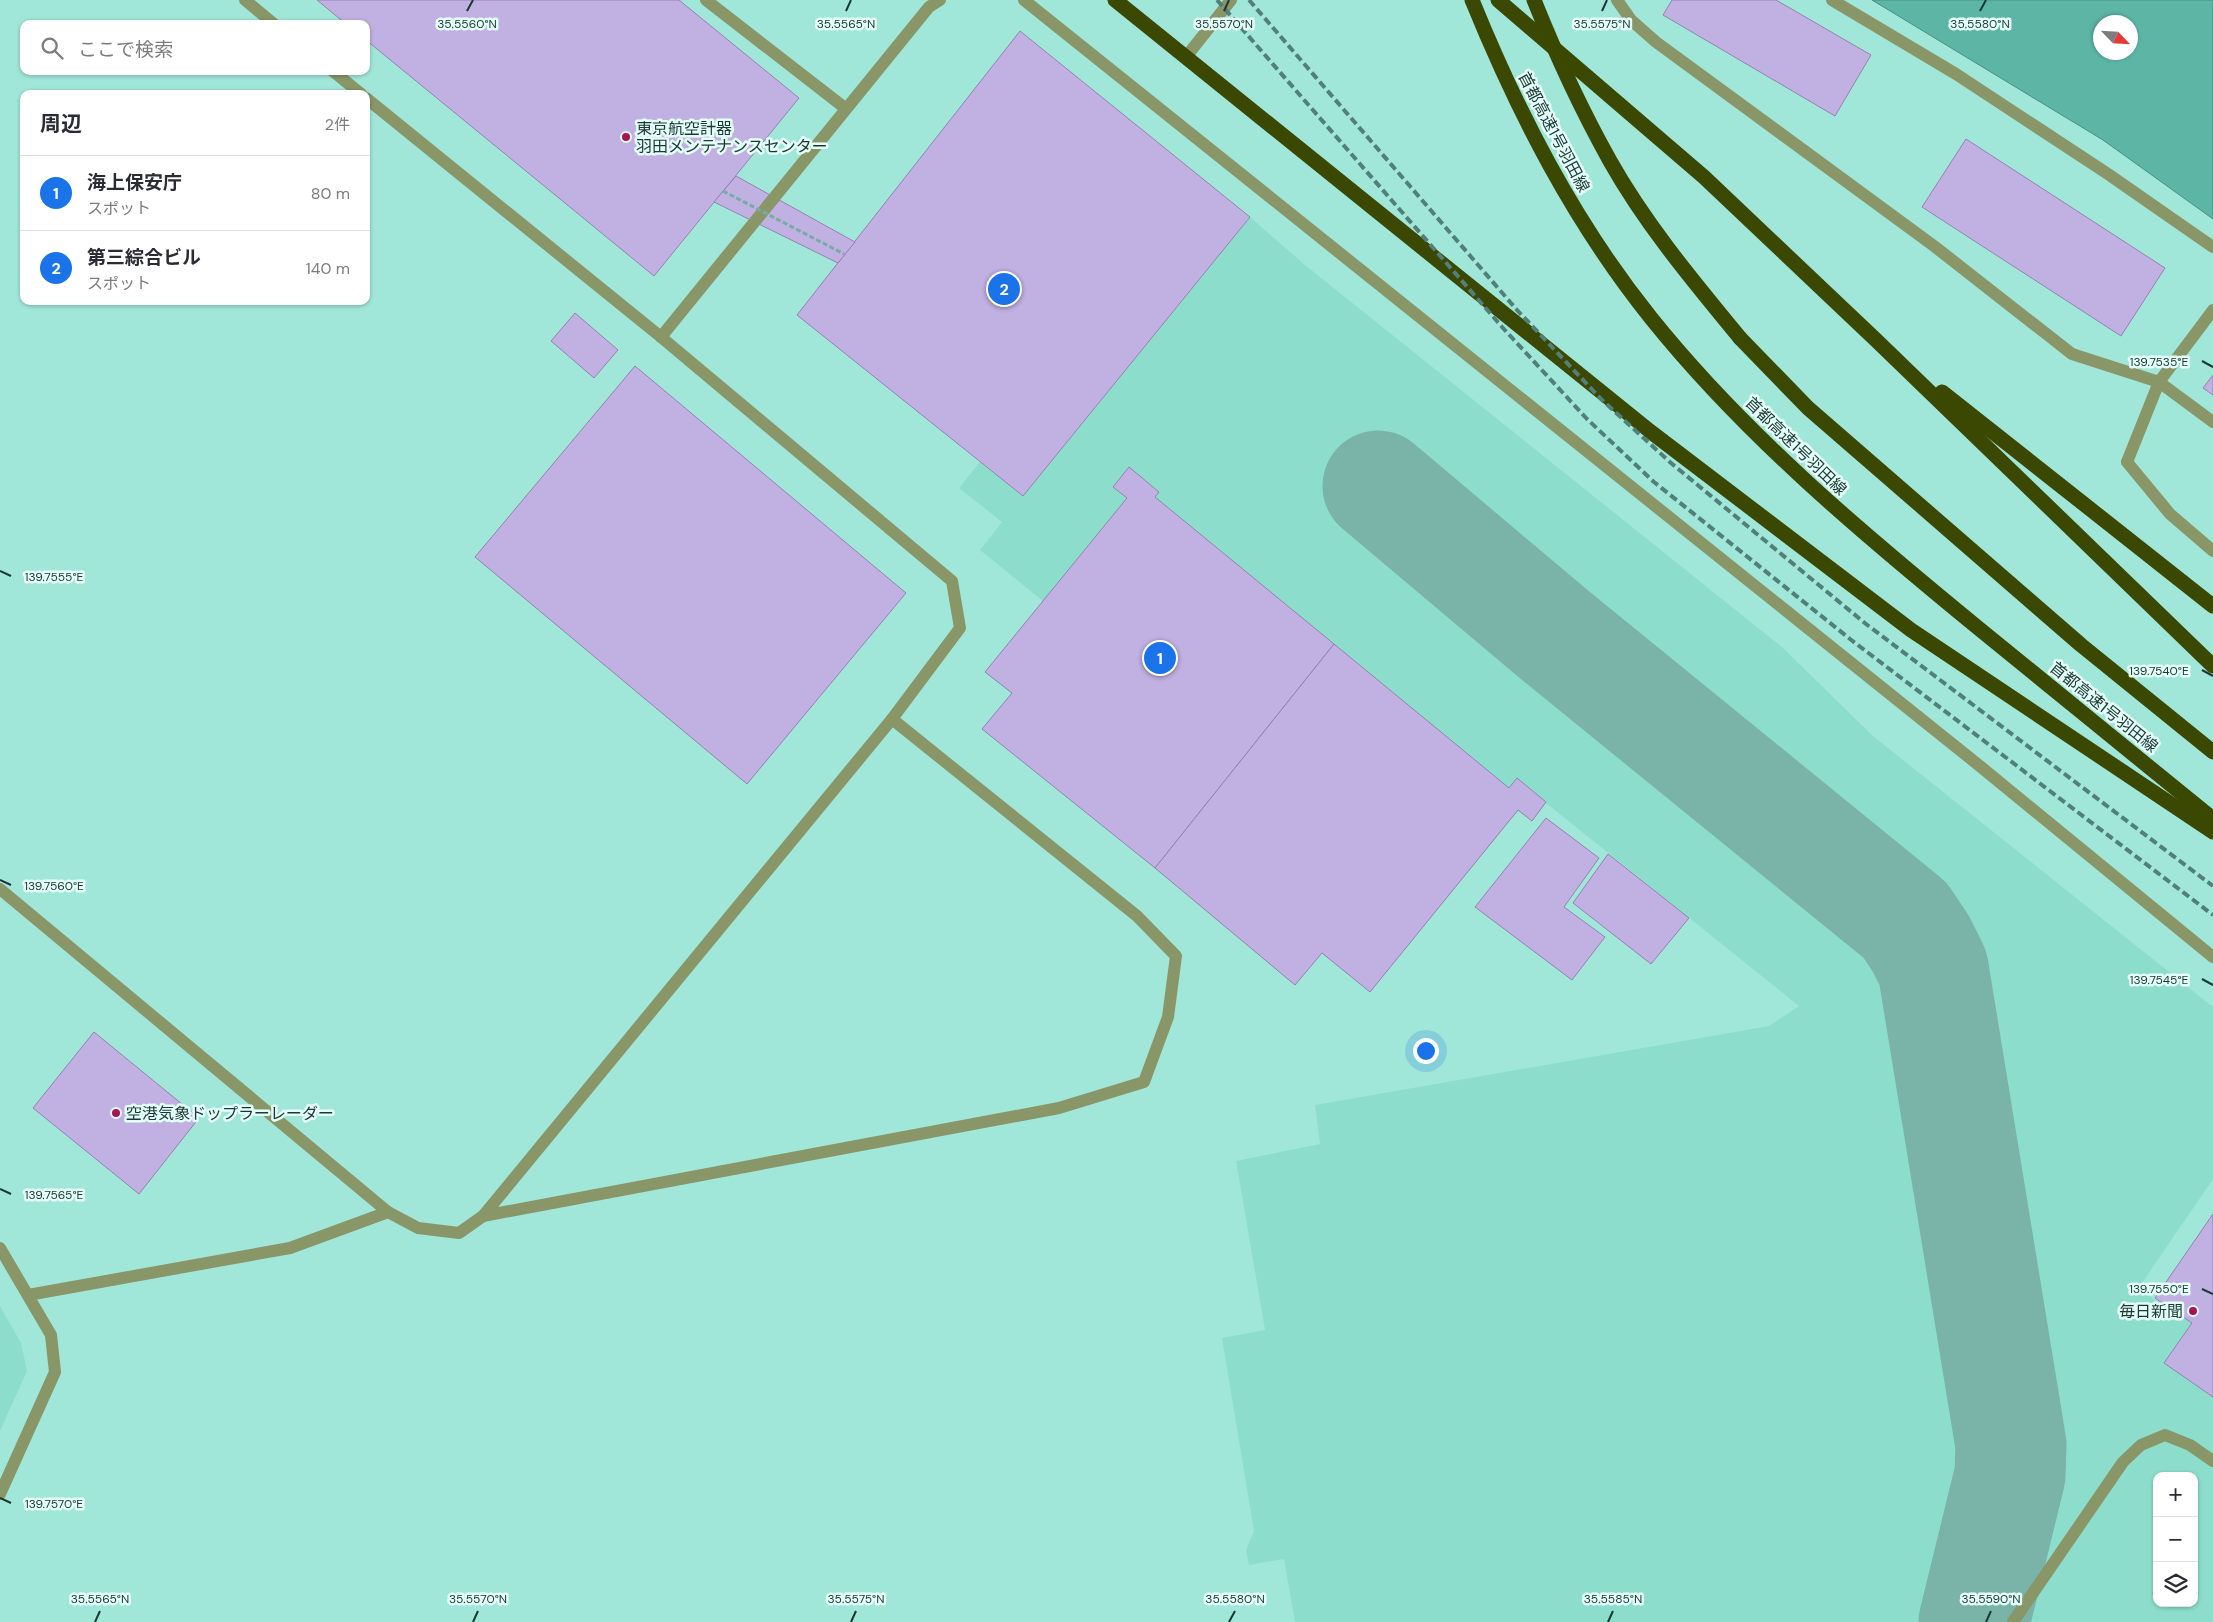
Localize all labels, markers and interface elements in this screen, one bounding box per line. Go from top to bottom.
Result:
north arrow [2093,15,2138,60]
text: 35.5560°N [437,16,497,32]
text: 35.5565°N [817,16,875,32]
text: 35.5570°N [1195,16,1253,32]
text: 35.5575°N [1573,16,1631,32]
text: 35.5580°N [1950,16,2010,32]
search box [20,20,370,75]
icon: search [38,34,66,62]
text: ここで検索 [78,37,173,62]
street label: 首都高速1号羽田線 [1514,68,1594,196]
text: 周辺 [40,110,82,138]
text: 2件 [325,114,350,135]
place label: 東京航空計器 羽田メンテナンスセンター [636,118,828,157]
marker: 東京航空計器 羽田メンテナンスセンター [620,131,632,143]
text: 海上保安庁 [87,170,182,195]
text: 1 [53,183,59,204]
text: 80 m [311,183,350,204]
text: スポット [87,198,151,219]
text: 第三綜合ビル [87,245,201,270]
text: 2 [51,258,61,279]
text: 140 m [306,258,350,279]
pin: 2 [988,270,1020,308]
text: スポット [87,273,151,294]
text: 139.7535°E [2130,354,2188,370]
street label: 首都高速1号羽田線 [1741,392,1851,500]
text: 139.7555°E [25,569,84,585]
pin: 1 [1144,639,1176,677]
street label: 首都高速1号羽田線 [2046,657,2162,757]
text: 139.7540°E [2129,663,2189,679]
text: 139.7560°E [24,878,84,894]
text: 139.7545°E [2130,972,2188,988]
your location [1413,1038,1439,1064]
place label: 空港気象ドップラーレーダー [126,1103,334,1124]
marker: 空港気象ドップラーレーダー [110,1107,122,1119]
text: 139.7565°E [25,1187,84,1203]
text: 139.7550°E [2129,1281,2189,1297]
place label: 毎日新聞 [2119,1301,2183,1322]
marker: 毎日新聞 [2187,1305,2199,1317]
map controls [2153,1472,2198,1607]
button: + [2153,1472,2198,1517]
text: 139.7570°E [25,1496,83,1512]
button: − [2153,1517,2198,1562]
button: layers [2153,1562,2198,1607]
text: 35.5565°N [71,1591,129,1607]
text: 35.5570°N [449,1591,507,1607]
text: 35.5575°N [827,1591,885,1607]
text: 35.5580°N [1205,1591,1265,1607]
text: 35.5585°N [1584,1591,1642,1607]
text: 35.5590°N [1961,1591,2021,1607]

